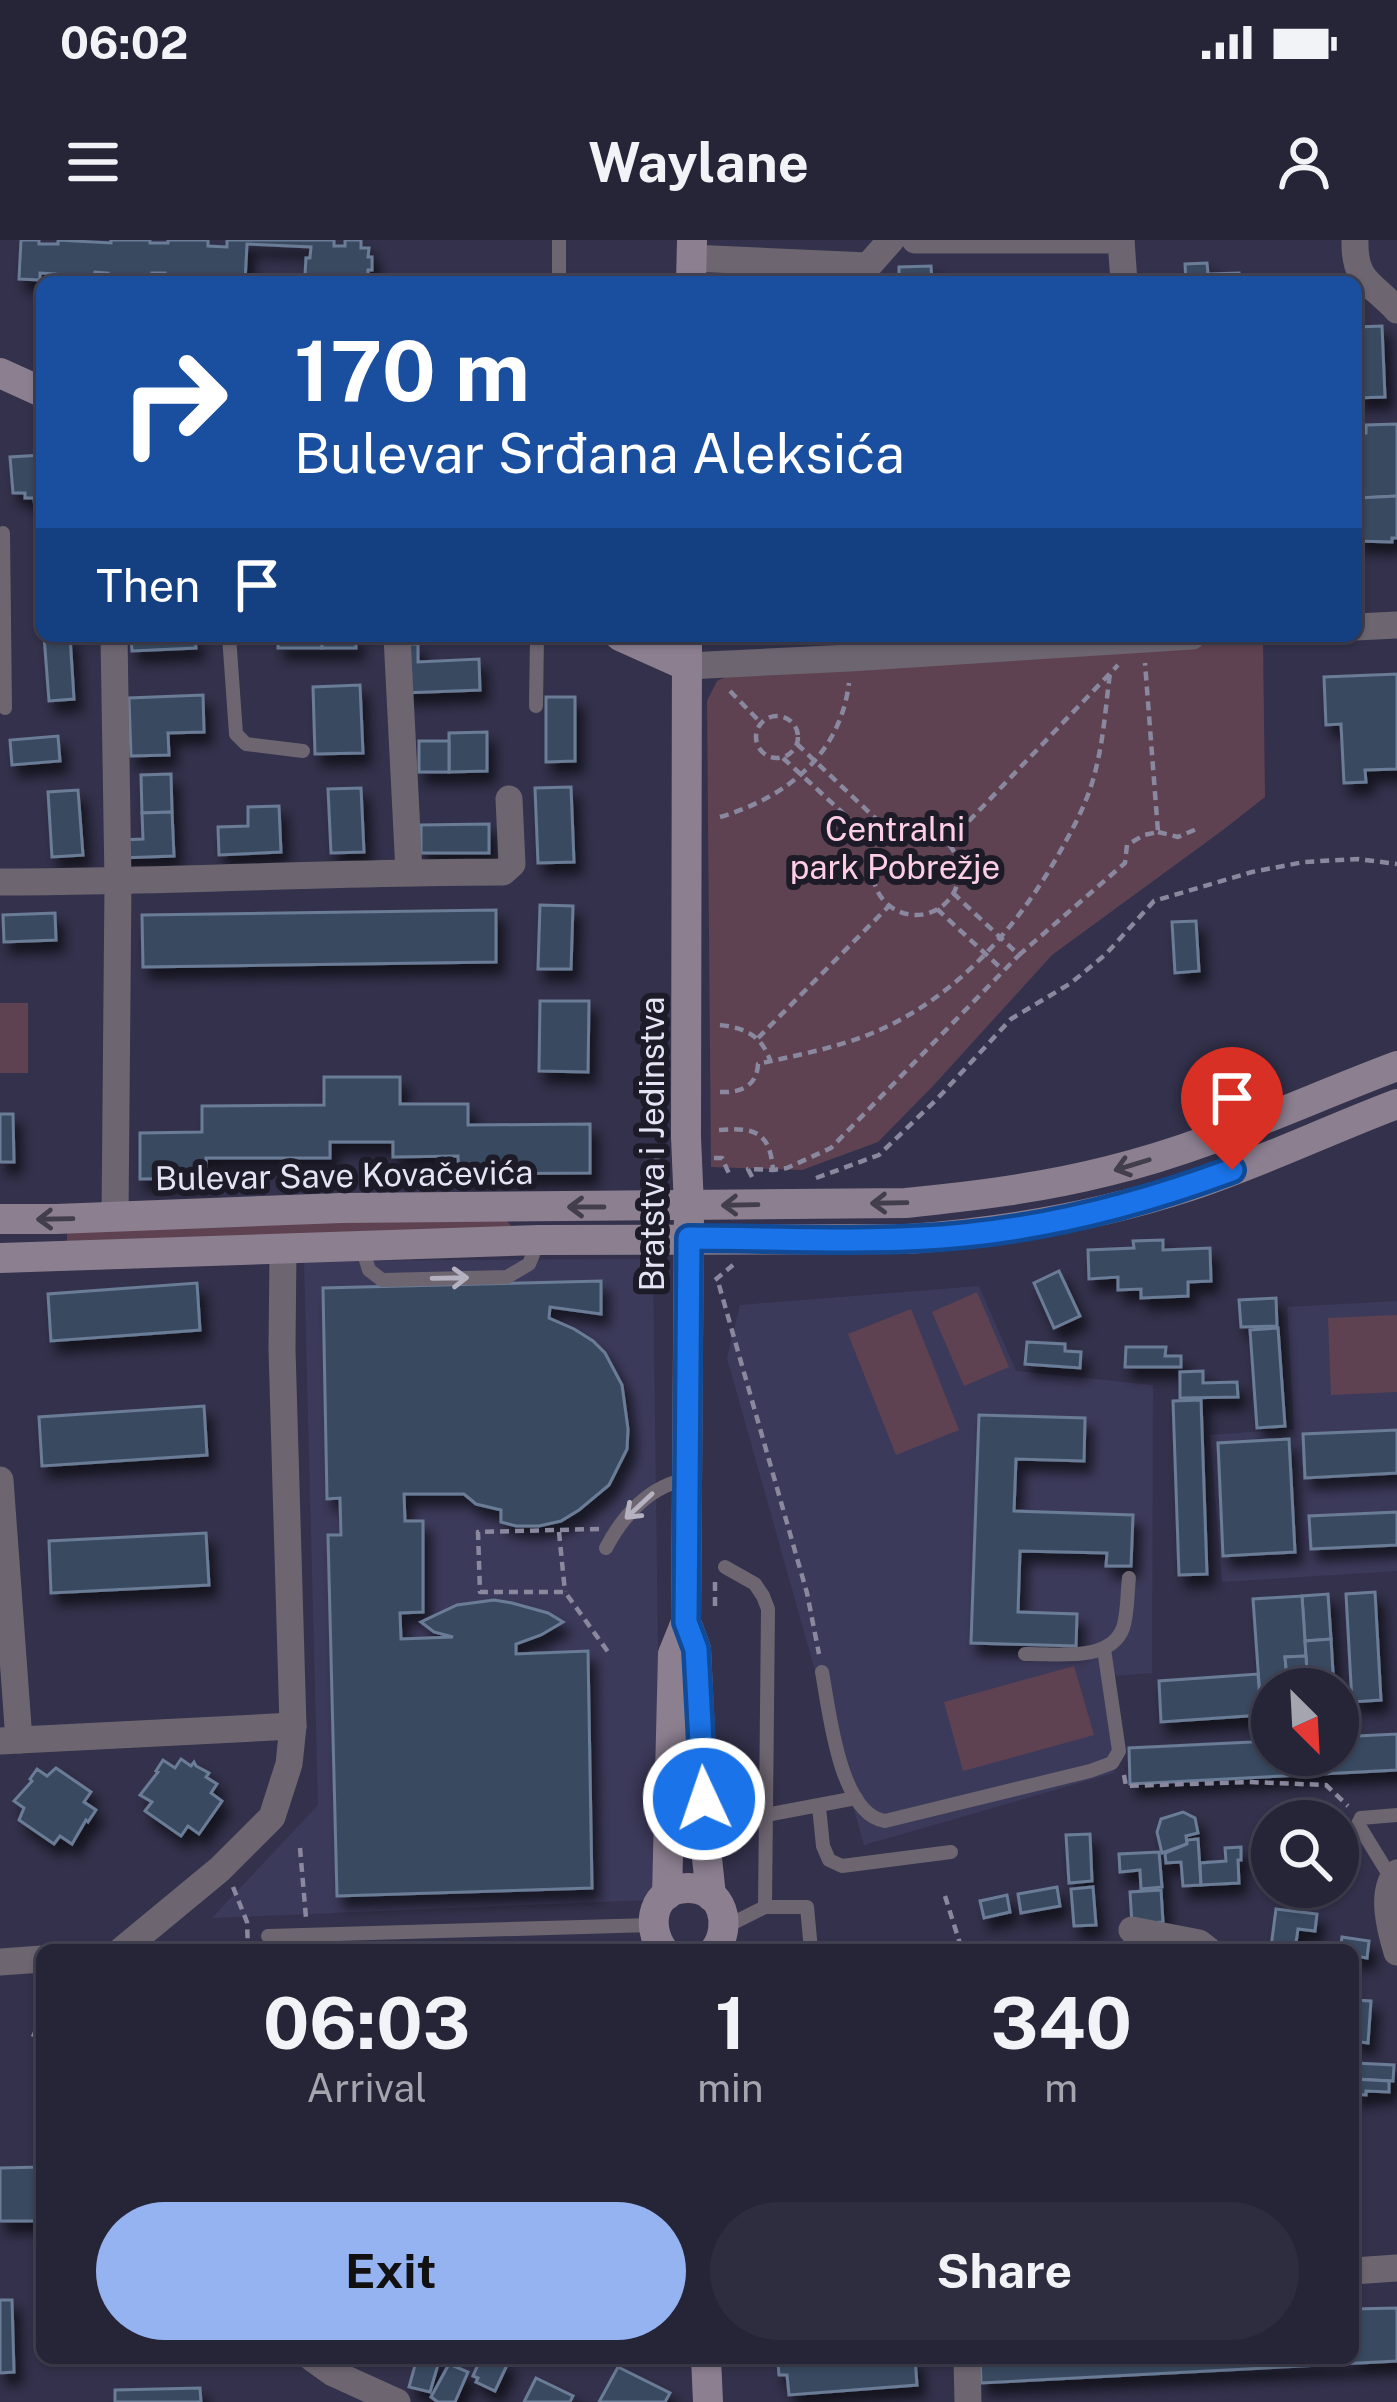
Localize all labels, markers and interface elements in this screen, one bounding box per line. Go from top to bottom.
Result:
text: 06:02 [60,16,188,69]
icon: menu [60,129,126,195]
icon: person [1271,129,1337,195]
text: Waylane [588,131,809,194]
text: 170 m [294,321,530,420]
icon: right [96,324,252,480]
text: Bulevar Srđana Aleksića [294,422,905,485]
icon: arrive [224,552,290,618]
text: Then [96,559,200,612]
park label: Centralni park Pobrežje [790,810,1000,886]
street label: Bratstva i Jedinstva [633,997,671,1291]
pin [1181,1047,1283,1170]
icon: arrive [1199,1065,1265,1131]
street label: Bulevar Save Kovačevića [154,1153,534,1197]
one-way arrow [1113,1155,1151,1177]
one-way arrow [870,1191,909,1214]
one-way arrow [721,1194,760,1217]
one-way arrow [567,1196,606,1218]
one-way arrow [36,1208,75,1230]
one-way arrow [430,1267,469,1290]
one-way arrow [625,1491,655,1519]
north arrow [1251,1668,1359,1776]
map controls [1251,1668,1359,1908]
position arrow [641,1736,767,1862]
button: search [1251,1800,1359,1908]
text: 06:03 [263,1981,470,2065]
text: 1 [715,1981,746,2065]
text: 340 [991,1981,1132,2065]
text: Arrival [306,2065,427,2111]
text: min [697,2065,764,2111]
text: m [1044,2065,1078,2111]
button: Exit [96,2202,686,2340]
button: Share [710,2202,1299,2340]

